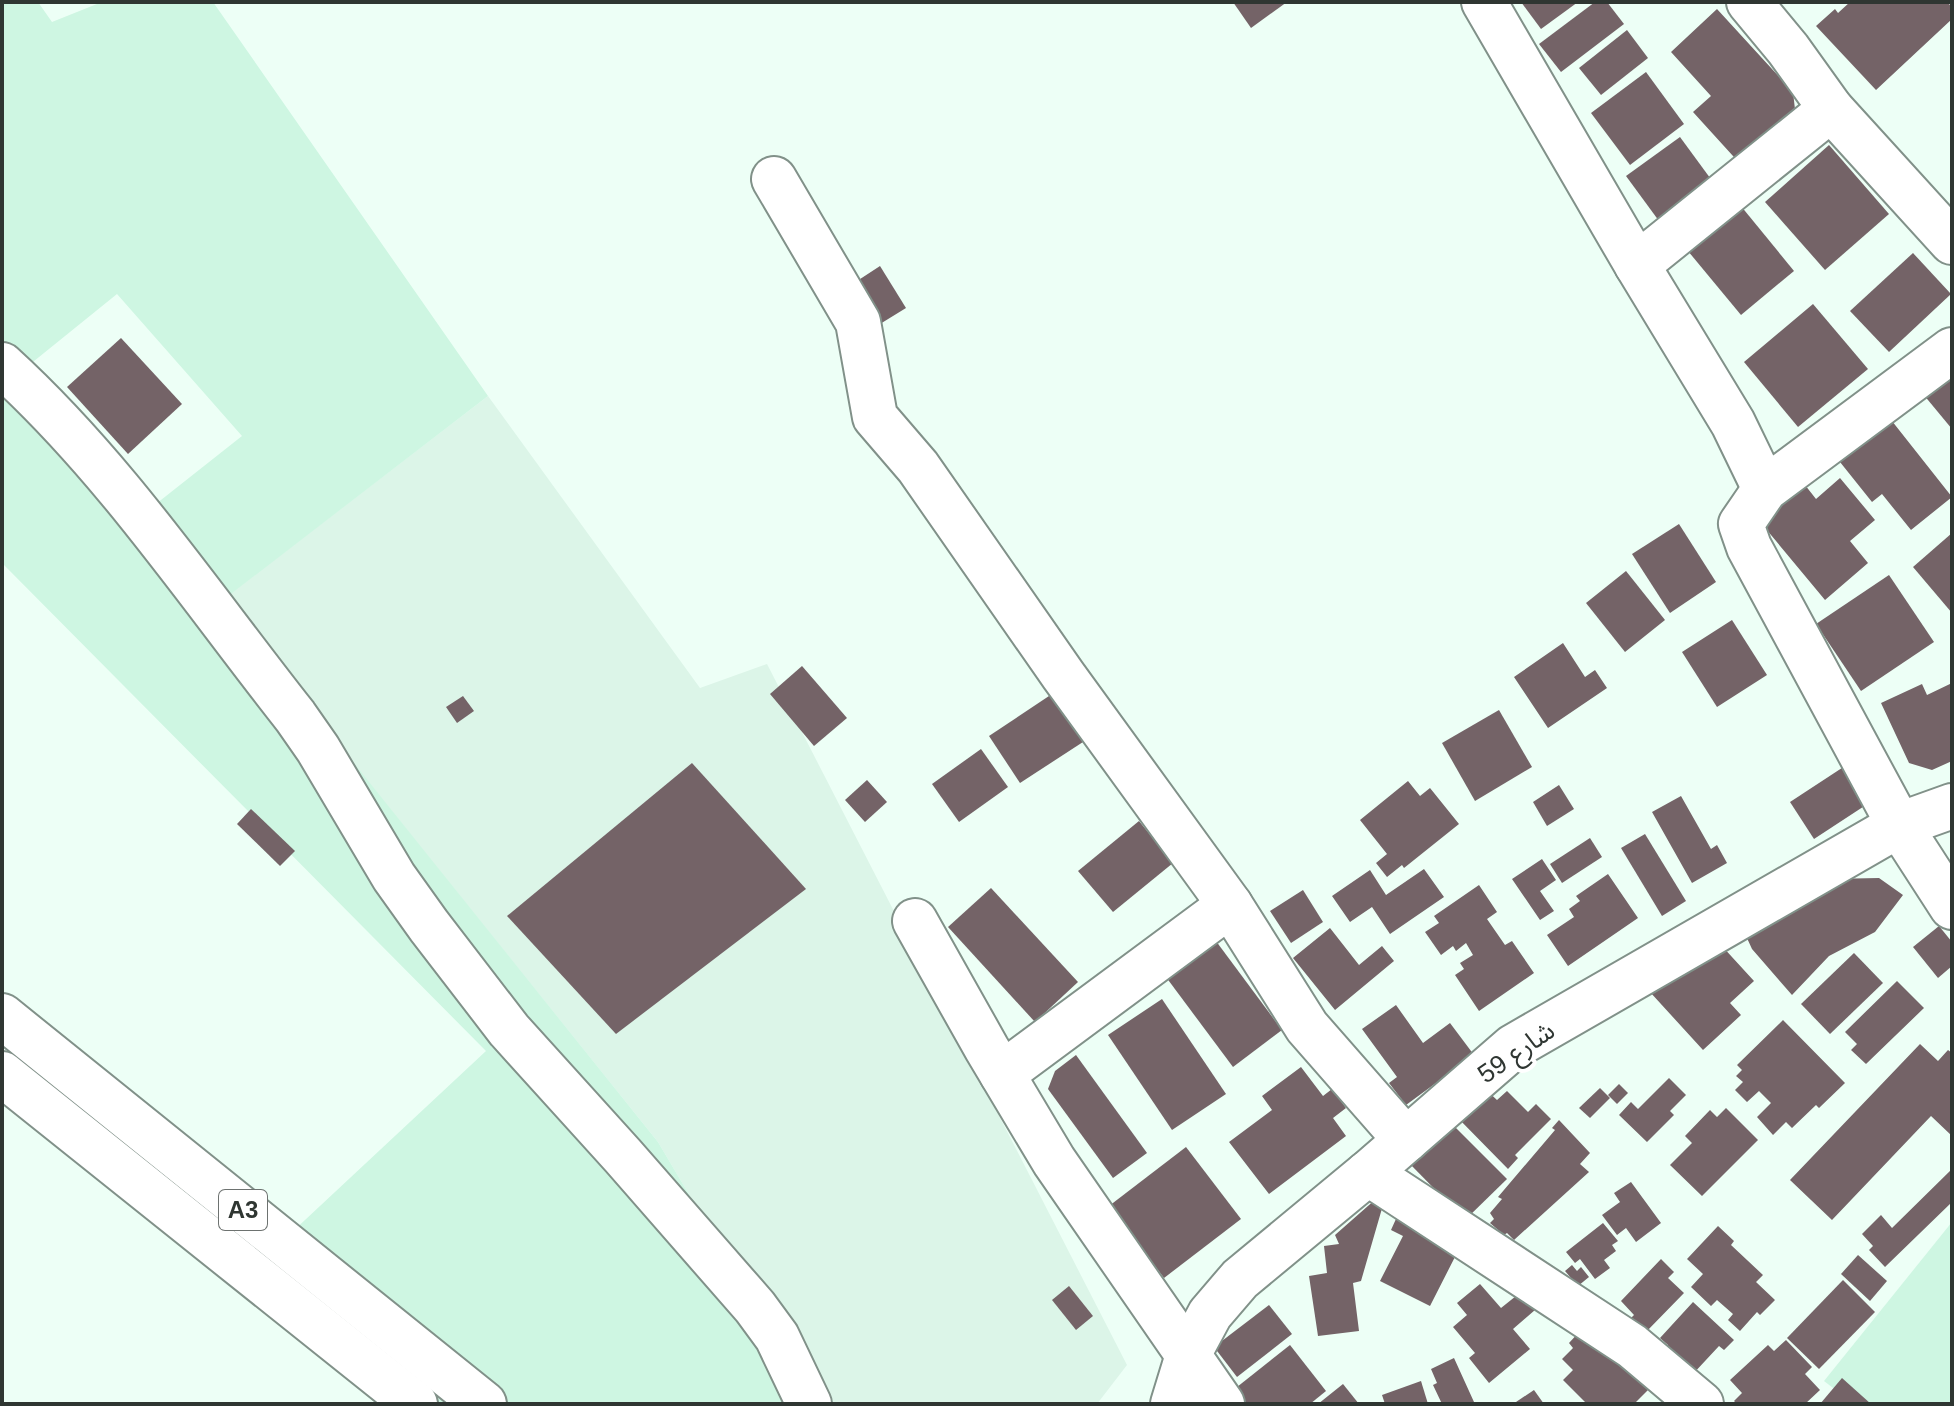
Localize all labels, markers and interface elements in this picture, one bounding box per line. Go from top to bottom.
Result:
street label: شارع 59 [1472,1015,1562,1092]
road number: A3 [219,1190,267,1230]

